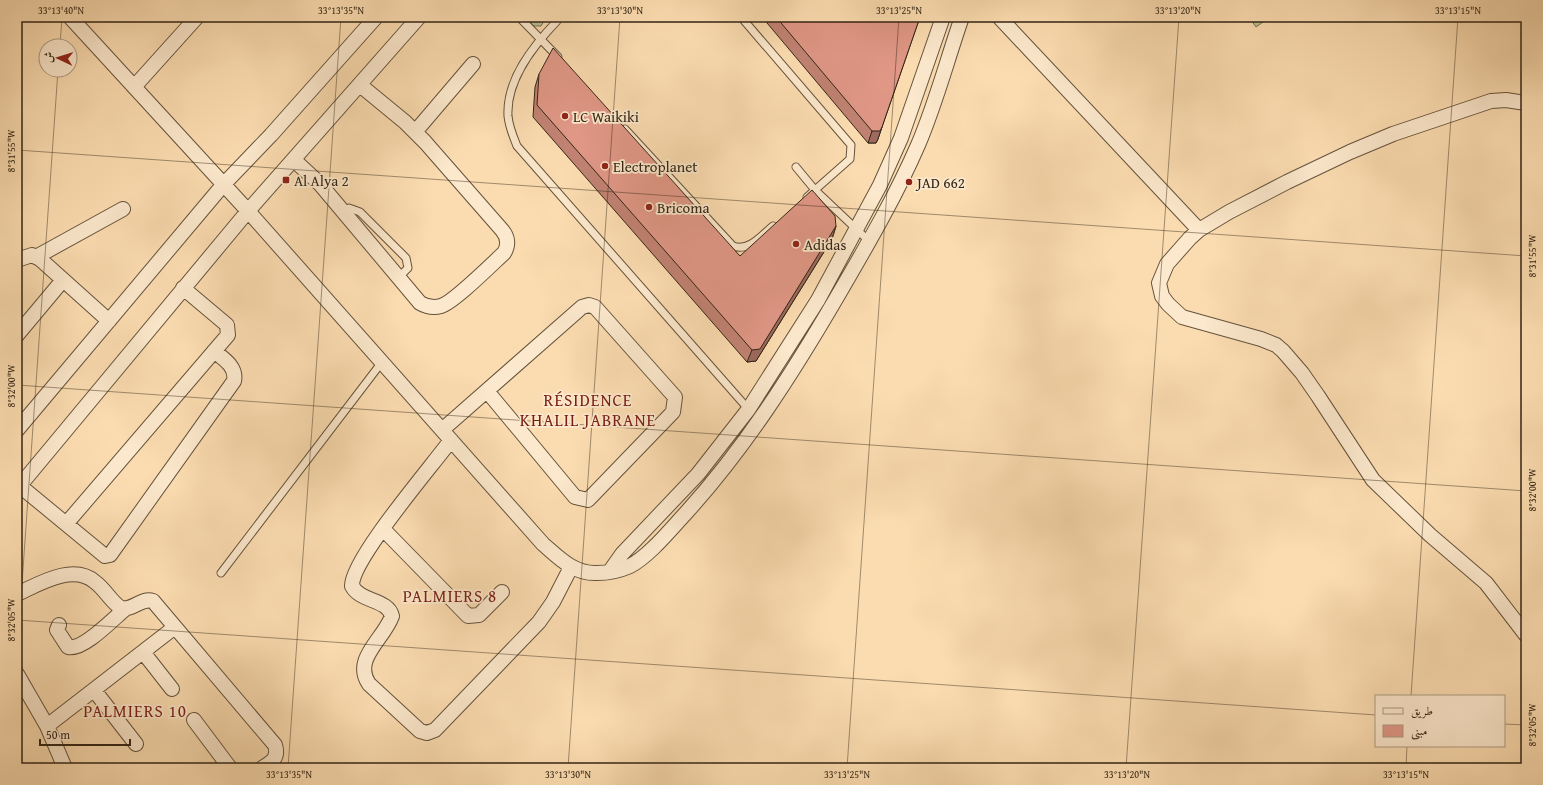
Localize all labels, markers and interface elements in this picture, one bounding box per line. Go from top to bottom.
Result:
text: 33°13'40"N [38,3,84,18]
text: 33°13'35"N [318,3,364,18]
text: 33°13'30"N [597,3,643,18]
text: 33°13'25"N [876,3,922,18]
text: 33°13'20"N [1155,3,1201,18]
text: 33°13'15"N [1435,3,1481,18]
north arrow [38,38,78,78]
text: ش [40,51,56,63]
place label: LC Waikiki [573,106,639,127]
marker: LC Waikiki [560,111,570,121]
text: 8°31'55"W [4,129,19,173]
place label: Electroplanet [613,156,698,177]
marker: Electroplanet [600,161,610,171]
place label: Al Alya 2 [294,170,349,191]
place label: JAD 662 [915,172,965,193]
marker: Al Alya 2 [281,175,291,185]
marker: JAD 662 [904,177,914,187]
place label: Bricoma [657,197,710,218]
marker: Bricoma [644,202,654,212]
place label: Adidas [804,234,846,255]
text: 8°31'55"W [1525,234,1540,278]
marker: Adidas [791,239,801,249]
text: 8°32'00"W [4,364,19,408]
district label: RÉSIDENCE KHALIL JABRANE [520,387,656,432]
text: 8°32'00"W [1525,468,1540,512]
district label: PALMIERS 8 [403,583,497,608]
text: 8°32'05"W [4,598,19,642]
legend [1375,695,1505,747]
district label: PALMIERS 10 [83,698,187,723]
text: طريق [1411,702,1433,719]
text: 8°32'05"W [1525,703,1540,747]
scale bar [40,721,130,747]
text: مبنى [1411,722,1427,740]
text: 50 m [46,726,70,743]
text: 33°13'35"N [266,767,312,782]
text: 33°13'30"N [545,767,591,782]
text: 33°13'25"N [824,767,870,782]
text: 33°13'20"N [1104,767,1150,782]
text: 33°13'15"N [1383,767,1429,782]

